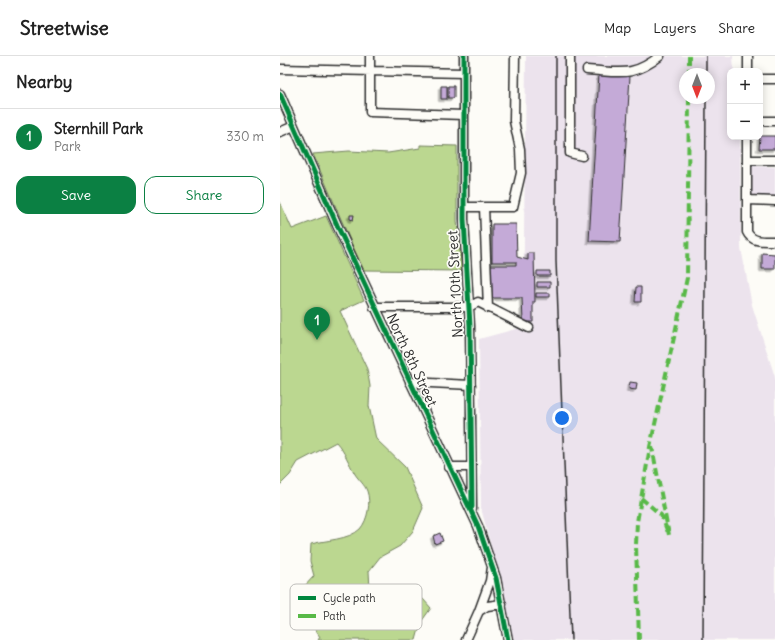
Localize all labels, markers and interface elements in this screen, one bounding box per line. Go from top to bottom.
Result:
text: Streetwise [20,16,109,40]
text: Map [604,19,631,37]
text: Layers [653,19,696,37]
text: Share [718,19,755,37]
north arrow [679,68,715,104]
map controls [727,68,763,140]
button: + [727,68,763,104]
text: Nearby [16,71,72,93]
button: − [727,104,763,140]
text: Sternhill Park [54,119,143,138]
text: 1 [26,128,32,145]
text: 330 m [226,128,264,145]
text: Park [54,138,81,155]
button: Save [16,176,136,214]
button: Share [144,176,264,214]
street label: North 10th Street [443,230,467,338]
pin: 1 [304,307,330,340]
street label: North 8th Street [383,311,442,410]
your location [552,408,572,428]
legend [290,584,422,630]
text: Cycle path [323,591,376,605]
text: Path [323,609,346,623]

